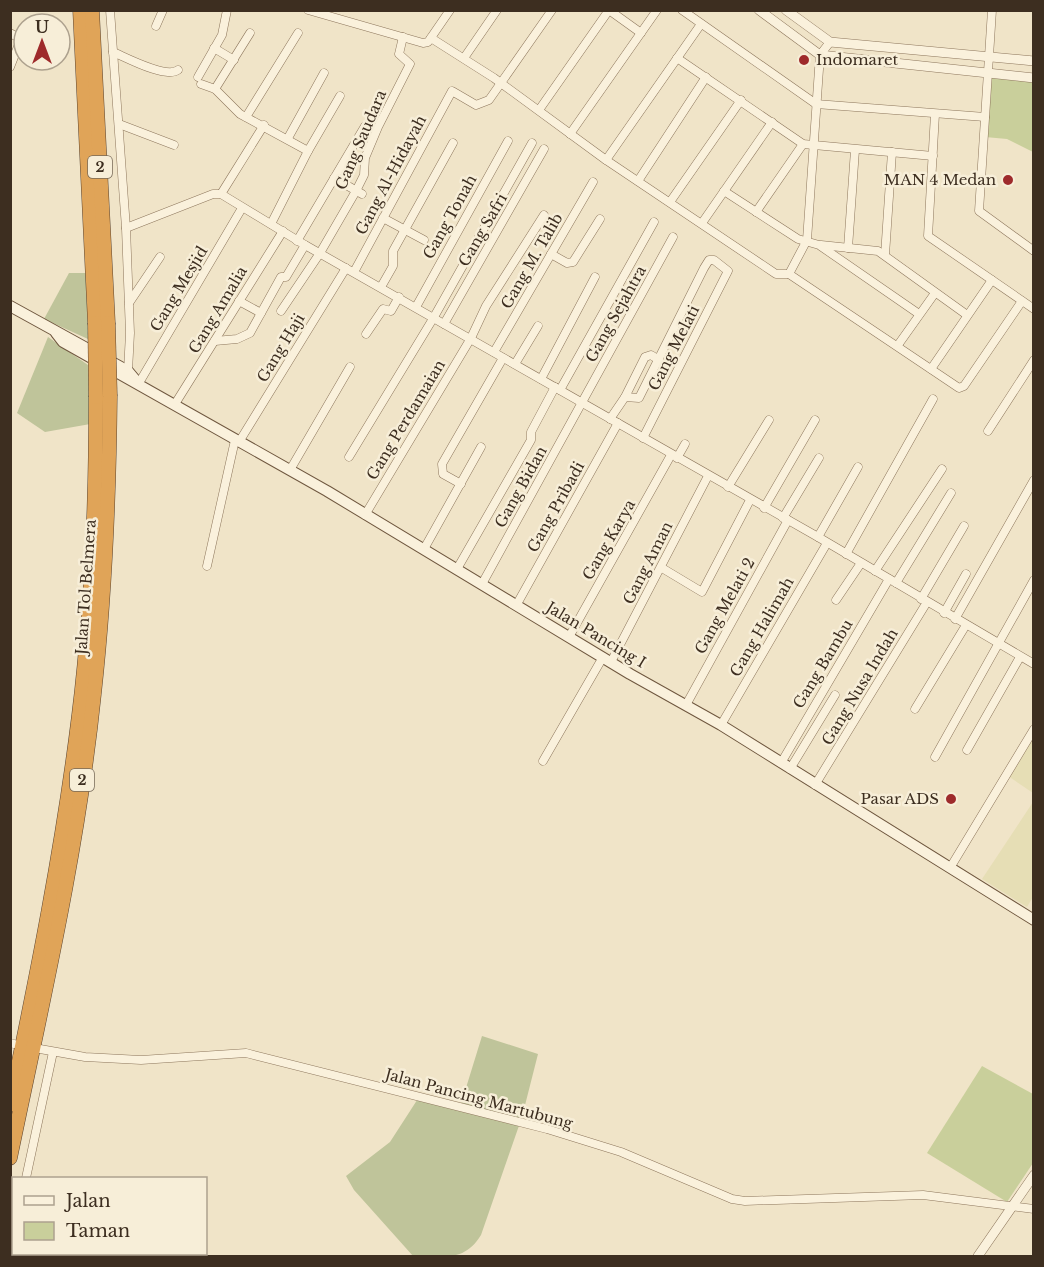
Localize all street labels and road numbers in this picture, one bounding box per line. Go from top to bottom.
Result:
street label: Gang Saudara [331,86,390,193]
street label: Gang Al-Hidayah [351,112,430,238]
road number: 2 [88,156,112,178]
street label: Gang Tonah [419,171,481,262]
street label: Gang Safri [454,190,511,270]
street label: Gang M. Talib [496,209,567,312]
street label: Gang Mesjid [146,243,211,335]
street label: Gang Amalia [184,262,251,357]
street label: Gang Sejahtra [581,262,650,365]
street label: Gang Melati [644,302,703,394]
street label: Gang Haji [253,310,308,386]
street label: Gang Perdamaian [362,356,449,483]
street label: Gang Bidan [490,443,551,531]
street label: Gang Pribadi [523,458,588,555]
street label: Gang Karya [578,496,640,583]
street label: Jalan Tol Belmera [71,518,100,657]
street label: Gang Aman [619,518,677,607]
street label: Gang Melati 2 [690,554,759,657]
street label: Gang Halimah [725,574,798,680]
street label: Jalan Pancing I [541,596,650,672]
street label: Gang Bambu [789,616,857,712]
street label: Gang Nusa Indah [817,625,902,748]
road number: 2 [70,769,94,791]
street label: Jalan Pancing Martubung [381,1064,576,1133]

